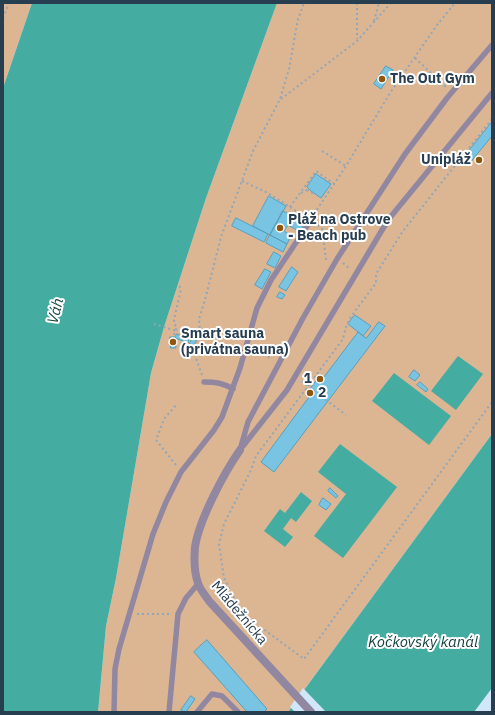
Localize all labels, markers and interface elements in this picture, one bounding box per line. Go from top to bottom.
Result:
place label: The Out Gym [390,71,475,87]
marker: The Out Gym [377,74,387,84]
place label: Unipláž [421,152,471,168]
marker: Unipláž [474,155,484,165]
place label: Pláž na Ostrove - Beach pub [288,212,391,244]
marker: Pláž na Ostrove - Beach pub [275,223,285,233]
water label: Váh [44,296,68,326]
place label: Smart sauna (privátna sauna) [181,326,289,358]
marker: Smart sauna (privátna sauna) [168,337,178,347]
place label: 1 [304,371,312,387]
marker: 1 [315,374,325,384]
place label: 2 [318,385,326,401]
marker: 2 [305,388,315,398]
street label: Mládežnícka [207,578,271,648]
water label: Kočkovský kanál [368,634,478,652]

